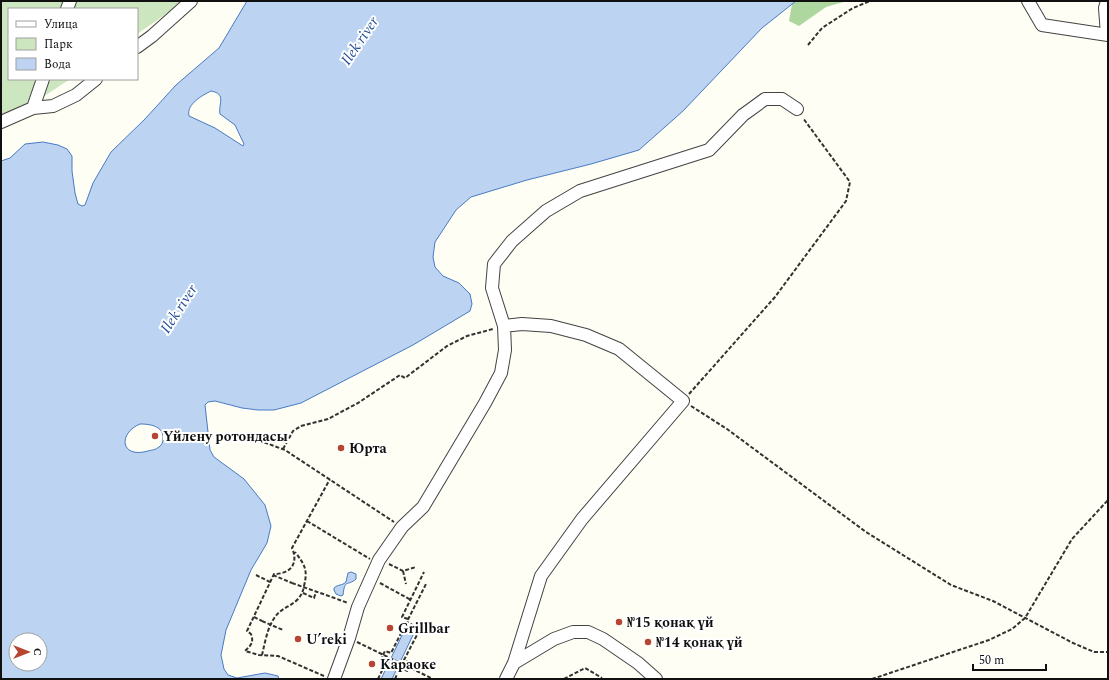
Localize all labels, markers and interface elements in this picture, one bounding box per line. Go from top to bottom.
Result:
legend [8,8,138,80]
water label: Ilek river [335,11,385,70]
text: Улица [44,15,78,34]
text: Парк [44,35,73,54]
text: Вода [44,55,71,74]
water label: Ilek river [155,279,204,338]
place label: Үйлену ротондaсы [163,426,288,447]
marker: Үйлену ротондaсы [150,431,160,441]
place label: Юрта [349,438,388,459]
marker: Юрта [336,443,346,453]
place label: №15 қонақ үй [627,612,714,633]
marker: №15 қонақ үй [614,617,624,627]
place label: Grillbar [398,618,450,639]
marker: Grillbar [385,623,395,633]
place label: U’reki [306,629,347,650]
north arrow [8,632,48,672]
place label: №14 қонақ үй [656,632,743,653]
marker: U’reki [293,634,303,644]
marker: №14 қонақ үй [643,637,653,647]
scale bar [973,646,1046,672]
text: С [29,648,46,656]
text: 50 m [979,651,1004,670]
place label: Караоке [380,654,436,675]
marker: Караоке [367,659,377,669]

